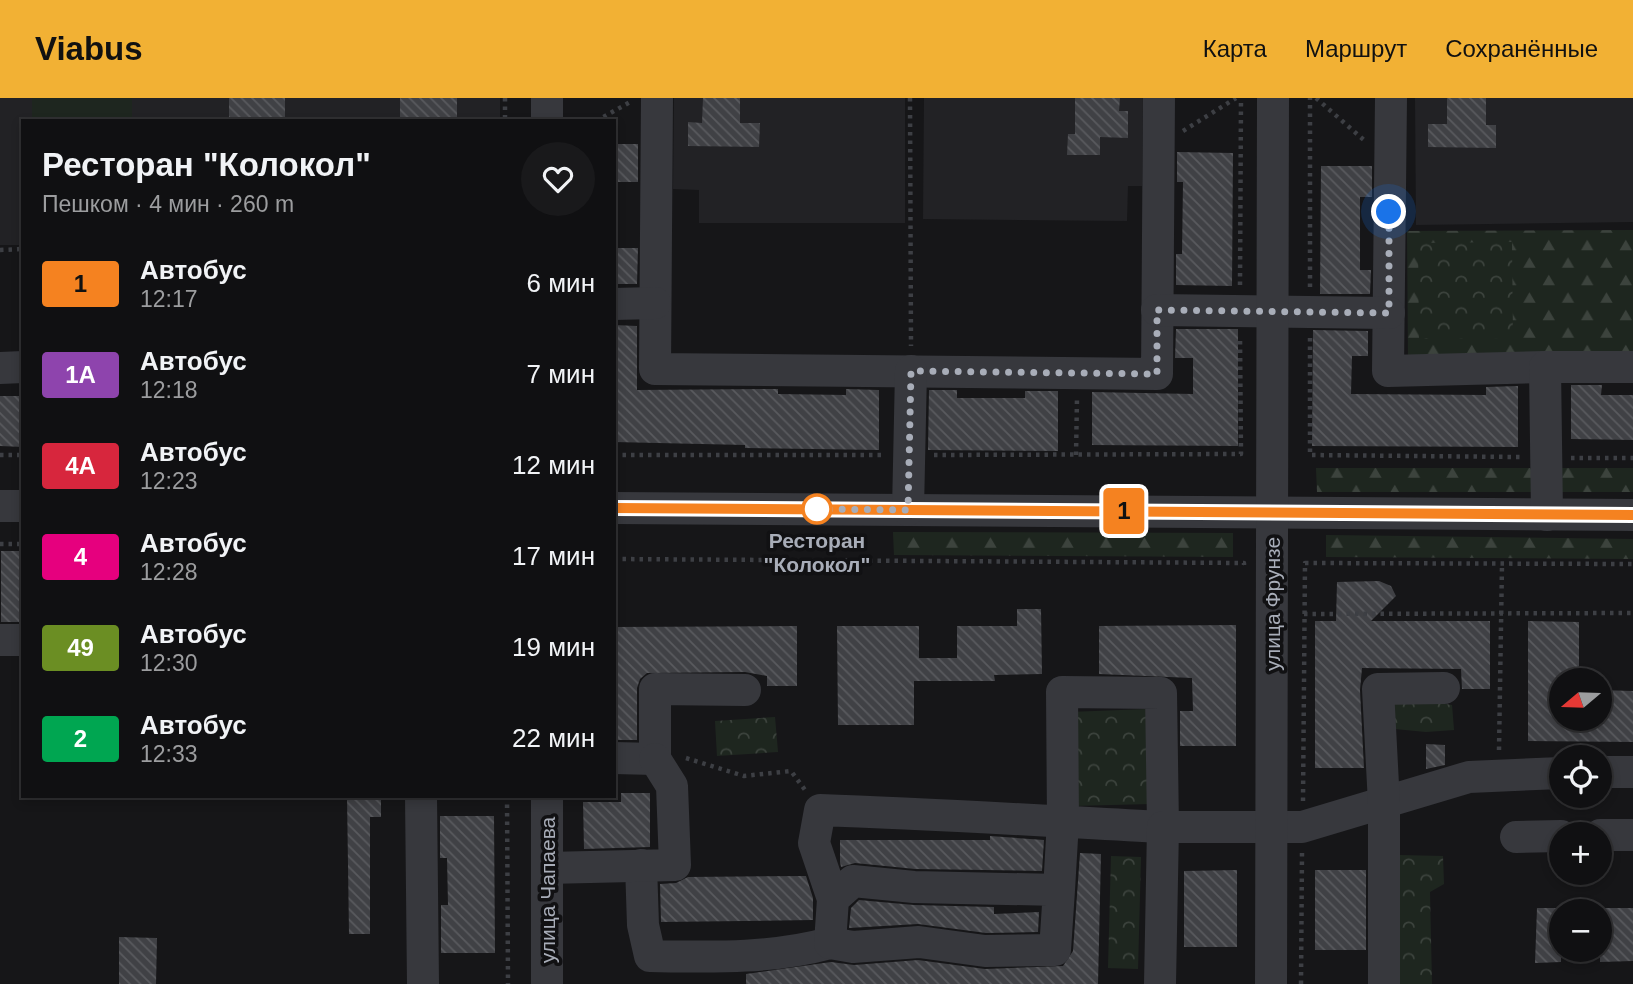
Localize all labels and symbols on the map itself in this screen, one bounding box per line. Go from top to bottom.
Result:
your location [1371,194,1406,229]
line badge: 1 [1101,488,1147,534]
marker: Ресторан "Колокол" [802,494,832,524]
place label: Ресторан "Колокол" [764,529,870,576]
street label: улица Фрунзе [1261,537,1284,671]
north arrow [1549,668,1612,732]
street label: улица Чапаева [536,816,559,963]

